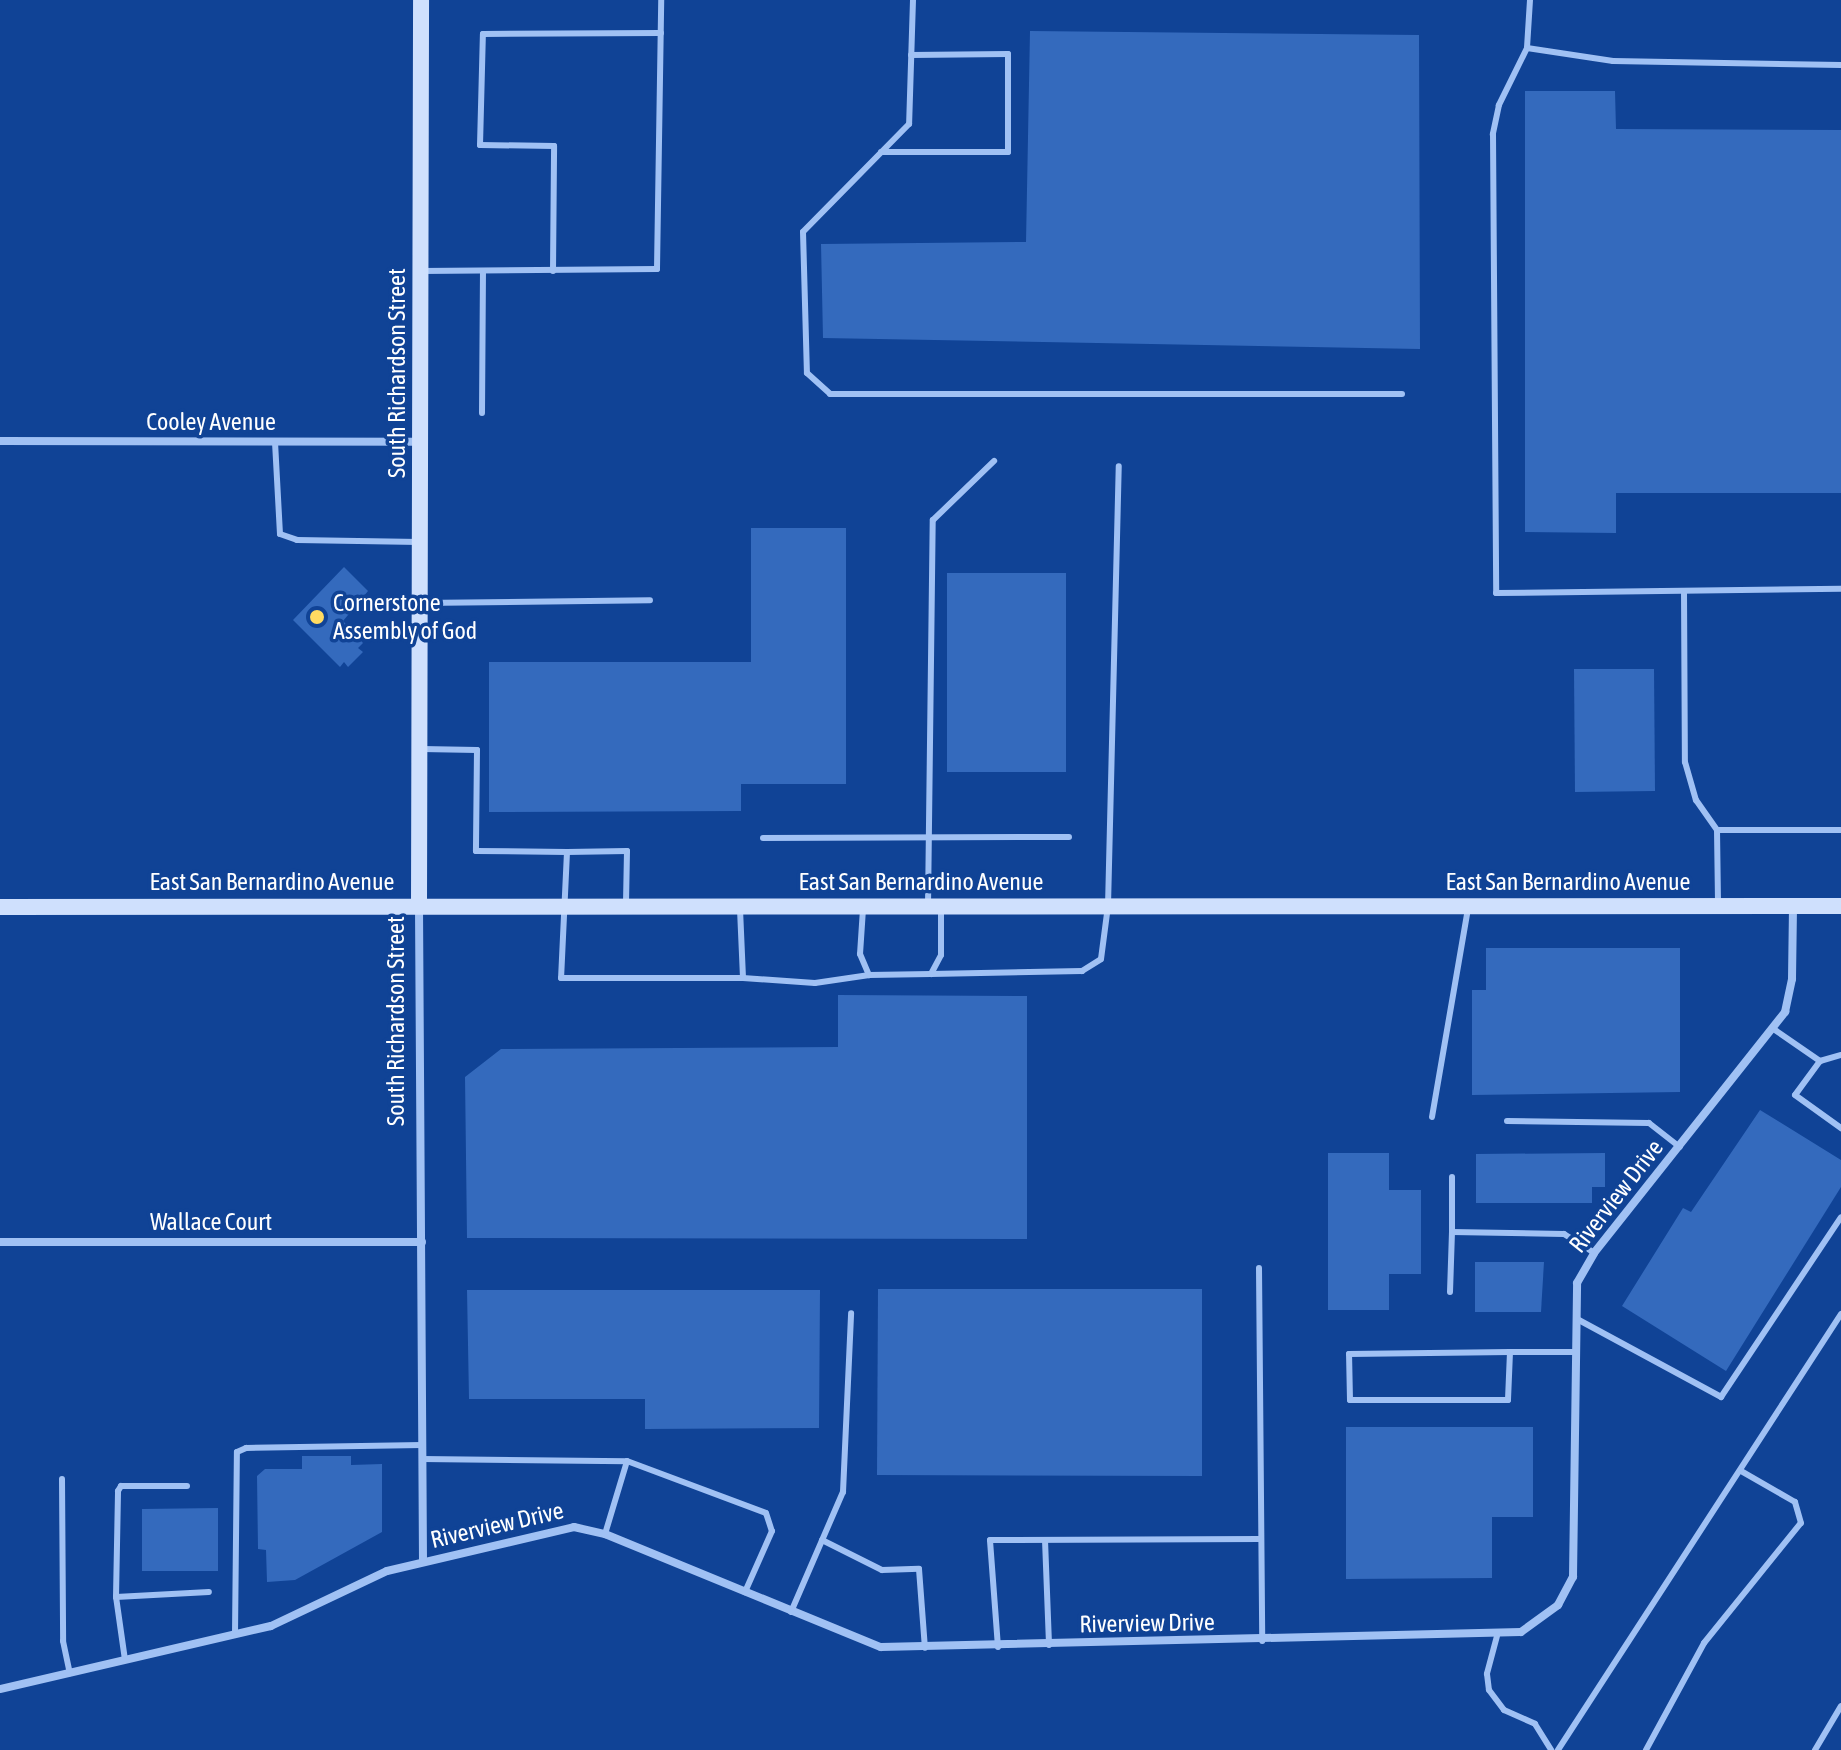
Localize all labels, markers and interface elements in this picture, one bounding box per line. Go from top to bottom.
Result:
street label: South Richardson Street [383,268,411,478]
street label: Cooley Avenue [146,408,276,436]
place label: Cornerstone Assembly of God [333,589,477,645]
marker: Cornerstone Assembly of God [308,608,326,626]
street label: East San Bernardino Avenue [150,868,394,896]
street label: East San Bernardino Avenue [799,868,1043,896]
street label: East San Bernardino Avenue [1446,868,1690,896]
street label: South Richardson Street [382,916,410,1126]
street label: Riverview Drive [1563,1134,1669,1258]
street label: Wallace Court [150,1208,272,1236]
street label: Riverview Drive [428,1496,566,1554]
street label: Riverview Drive [1079,1607,1215,1639]

